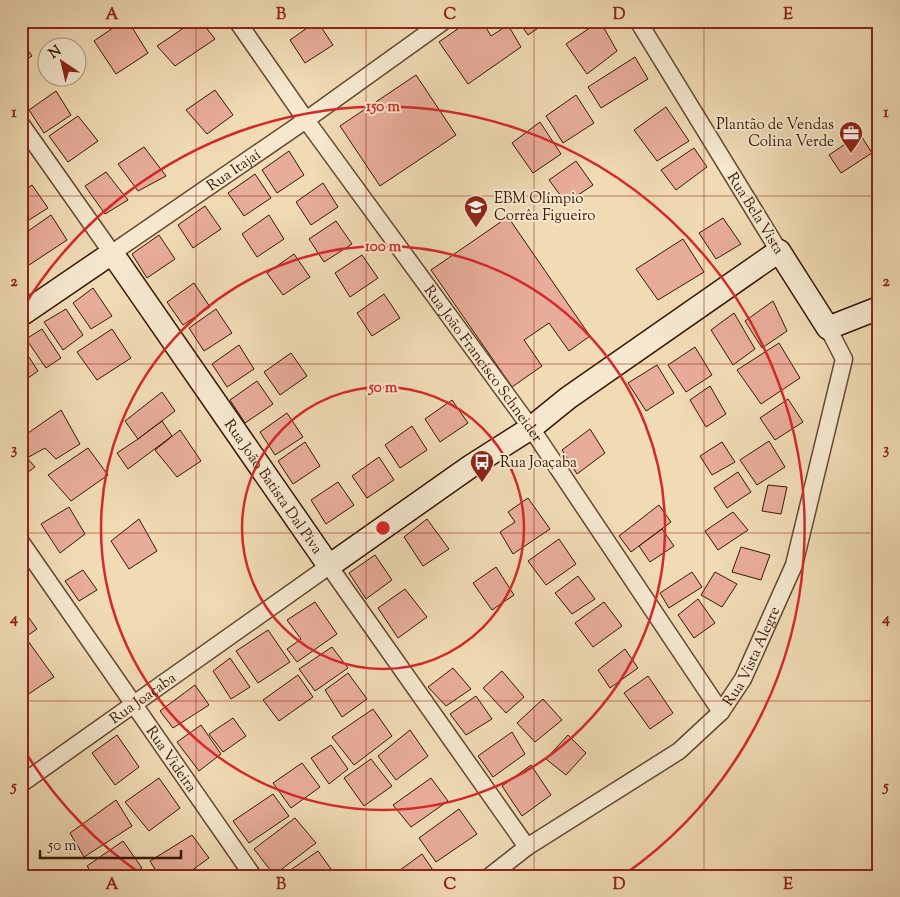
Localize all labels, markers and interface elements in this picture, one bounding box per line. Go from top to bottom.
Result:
text: A [106,4,119,27]
text: B [276,4,286,27]
text: C [444,4,457,27]
text: D [613,4,626,27]
text: E [783,4,793,27]
north arrow [38,38,88,88]
text: N [45,42,66,64]
text: 150 m [366,97,400,118]
text: 1 [11,102,17,125]
text: 1 [883,102,889,125]
place label: Plantão de Vendas Colina Verde [716,115,834,153]
office icon: Plantão de Vendas Colina Verde [838,120,864,154]
street label: Rua Itajaí [203,145,265,197]
street label: Rua Bela Vista [721,169,788,259]
place label: EBM Olímpio Corrêa Figueiro [494,189,595,227]
school or university icon: EBM Olímpio Corrêa Figueiro [463,194,489,228]
text: 100 m [365,237,402,258]
text: 2 [10,271,18,294]
text: 2 [882,271,890,294]
street label: Rua João Francisco Schneider [418,281,547,447]
text: 50 m [368,378,398,399]
street label: Rua João Batista Dal Piva [218,415,327,559]
text: 3 [11,439,18,462]
text: 3 [883,439,890,462]
bus stop icon: Rua Joaçaba [469,449,495,483]
place label: Rua Joaçaba [500,453,577,474]
centre of rings [374,519,392,537]
street label: Rua Vista Alegre [719,603,786,711]
text: 4 [9,608,18,631]
text: 4 [881,608,890,631]
street label: Rua Joaçaba [106,668,181,730]
street label: Rua Videira [140,722,201,797]
text: 5 [9,776,17,799]
text: 5 [881,776,889,799]
scale bar [40,827,181,859]
text: 50 m [47,836,77,857]
text: A [106,874,119,897]
text: B [276,874,286,897]
text: C [444,874,457,897]
text: D [613,874,626,897]
text: E [783,874,793,897]

